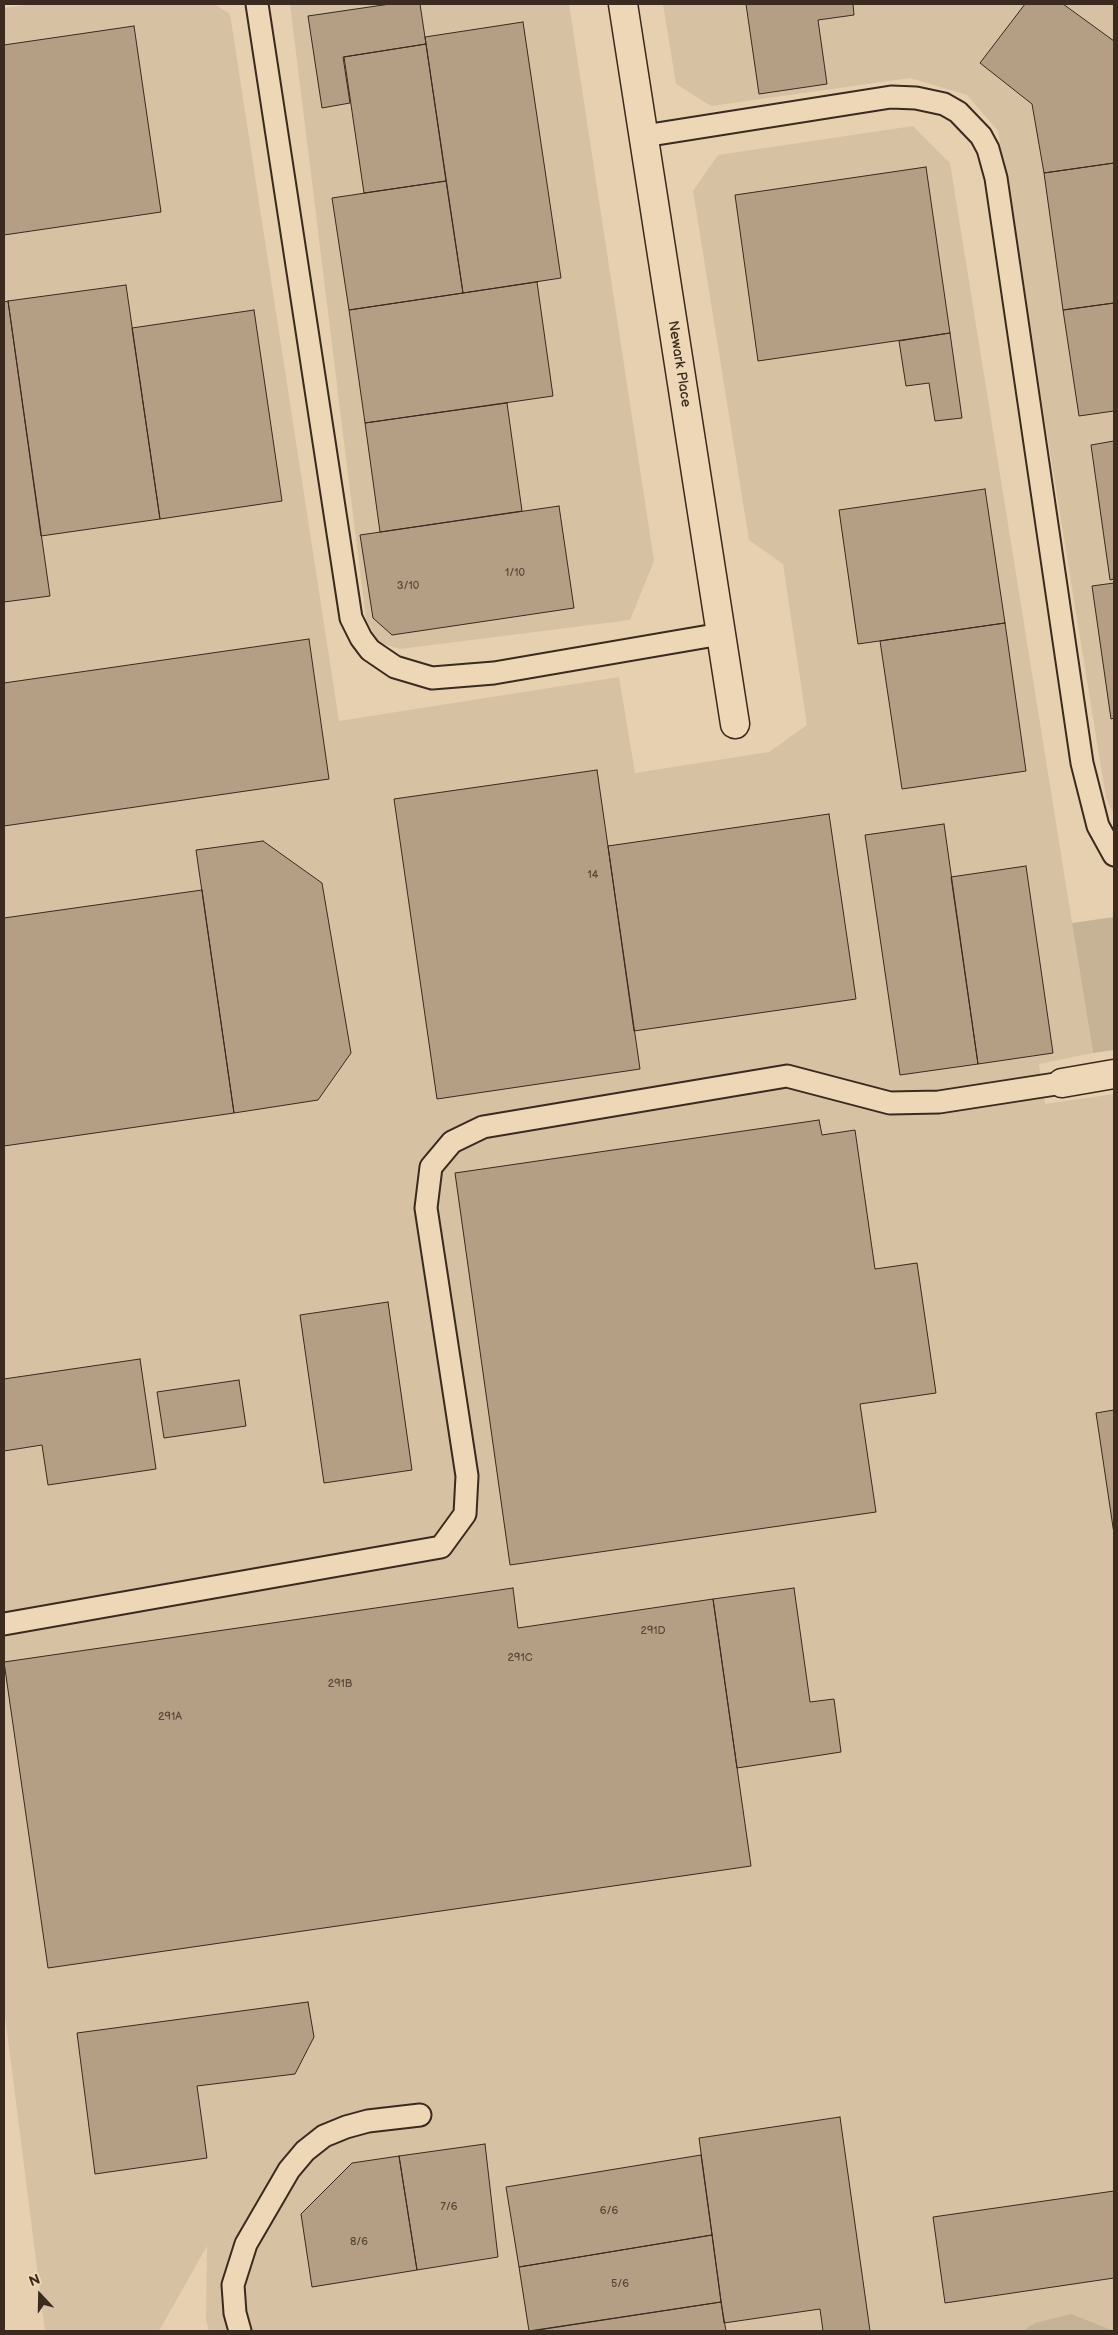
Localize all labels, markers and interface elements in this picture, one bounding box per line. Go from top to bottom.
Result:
street label: Newark Place [664,320,694,408]
house number: 1/10 [505,566,525,580]
house number: 3/10 [397,579,419,593]
house number: 14 [588,868,598,882]
house number: 291D [640,1624,666,1638]
house number: 291C [508,1651,532,1665]
house number: 291B [328,1677,352,1691]
house number: 291A [158,1710,182,1724]
house number: 7/6 [440,2200,458,2214]
house number: 6/6 [600,2204,618,2218]
house number: 8/6 [350,2235,368,2249]
north arrow [15,2270,65,2320]
text: N [26,2271,42,2290]
house number: 5/6 [611,2277,629,2291]

